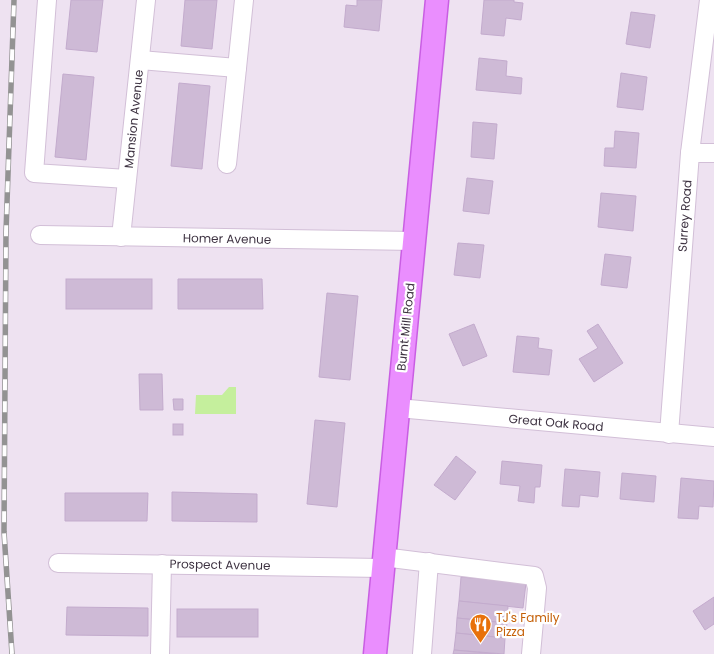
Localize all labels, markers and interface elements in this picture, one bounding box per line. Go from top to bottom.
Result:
street label: Mansion Avenue [120,69,147,169]
street label: Surrey Road [674,179,696,253]
street label: Homer Avenue [183,229,271,248]
street label: Burnt Mill Road [392,282,419,372]
street label: Great Oak Road [508,410,604,435]
street label: Prospect Avenue [169,555,271,574]
place label: TJ's Family Pizza [496,609,560,640]
restaurant icon: TJ's Family Pizza [468,613,492,644]

